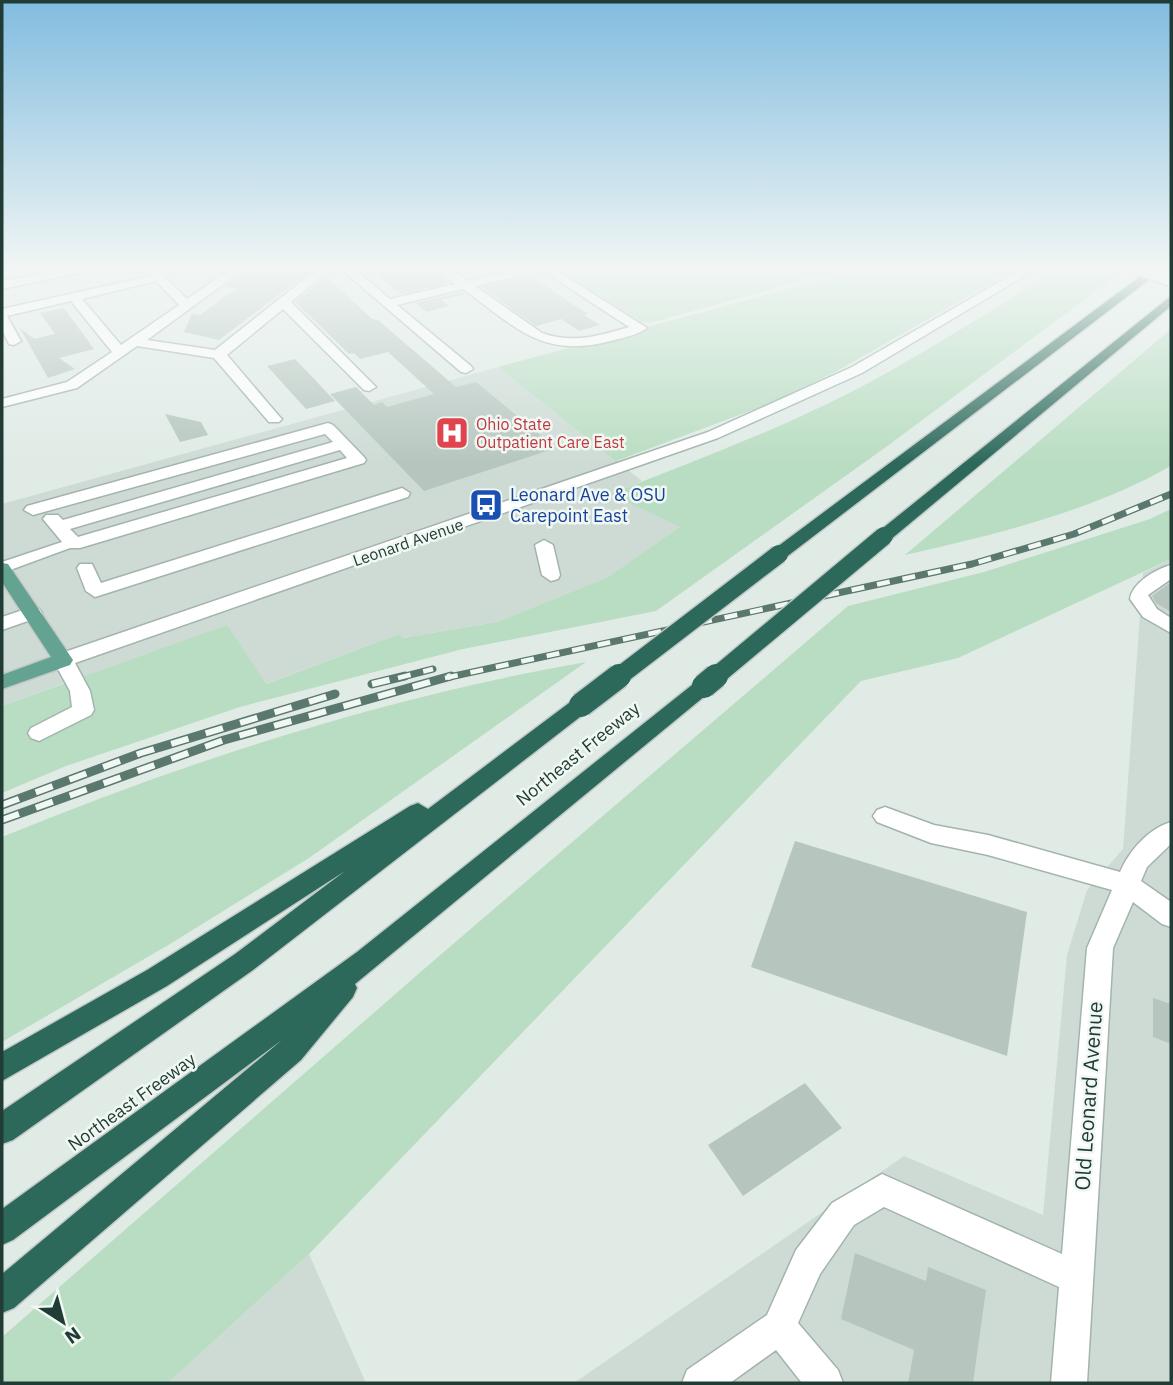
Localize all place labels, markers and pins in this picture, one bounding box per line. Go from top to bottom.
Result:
hospital icon: Ohio State Outpatient Care East [433,414,471,452]
place label: Ohio State Outpatient Care East [476,414,625,452]
place label: Leonard Ave & OSU Carepoint East [510,483,666,527]
bus stop icon: Leonard Ave & OSU Carepoint East [467,486,505,524]

